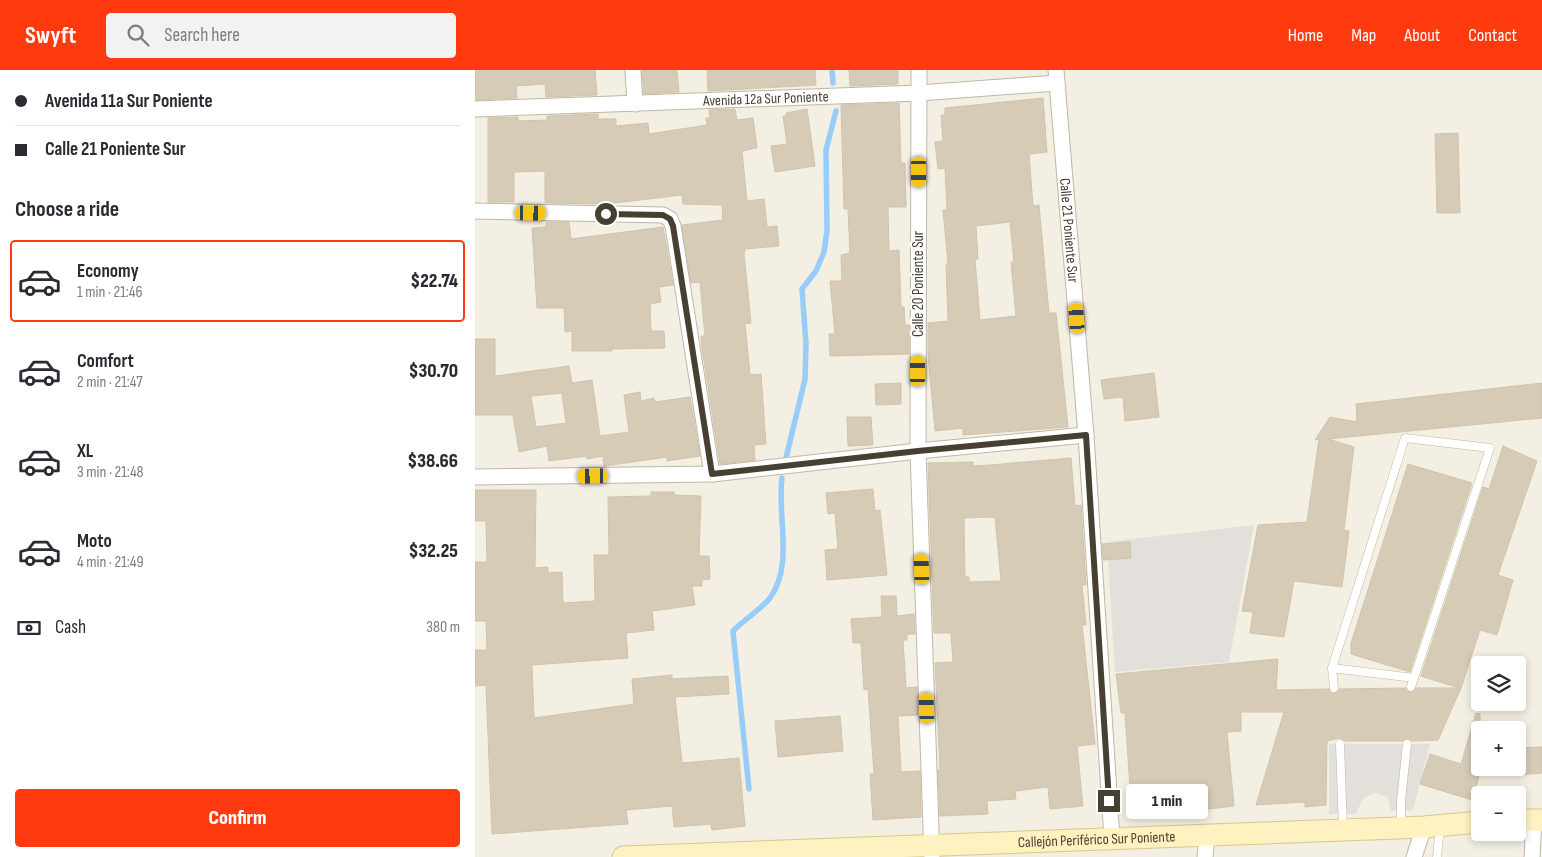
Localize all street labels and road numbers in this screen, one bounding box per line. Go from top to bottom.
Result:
street label: Avenida 12a Sur Poniente [702,87,829,111]
street label: Calle 21 Poniente Sur [1055,177,1083,284]
street label: Calle 20 Poniente Sur [909,230,928,337]
street label: Callejón Periférico Sur Poniente [1018,827,1176,852]

